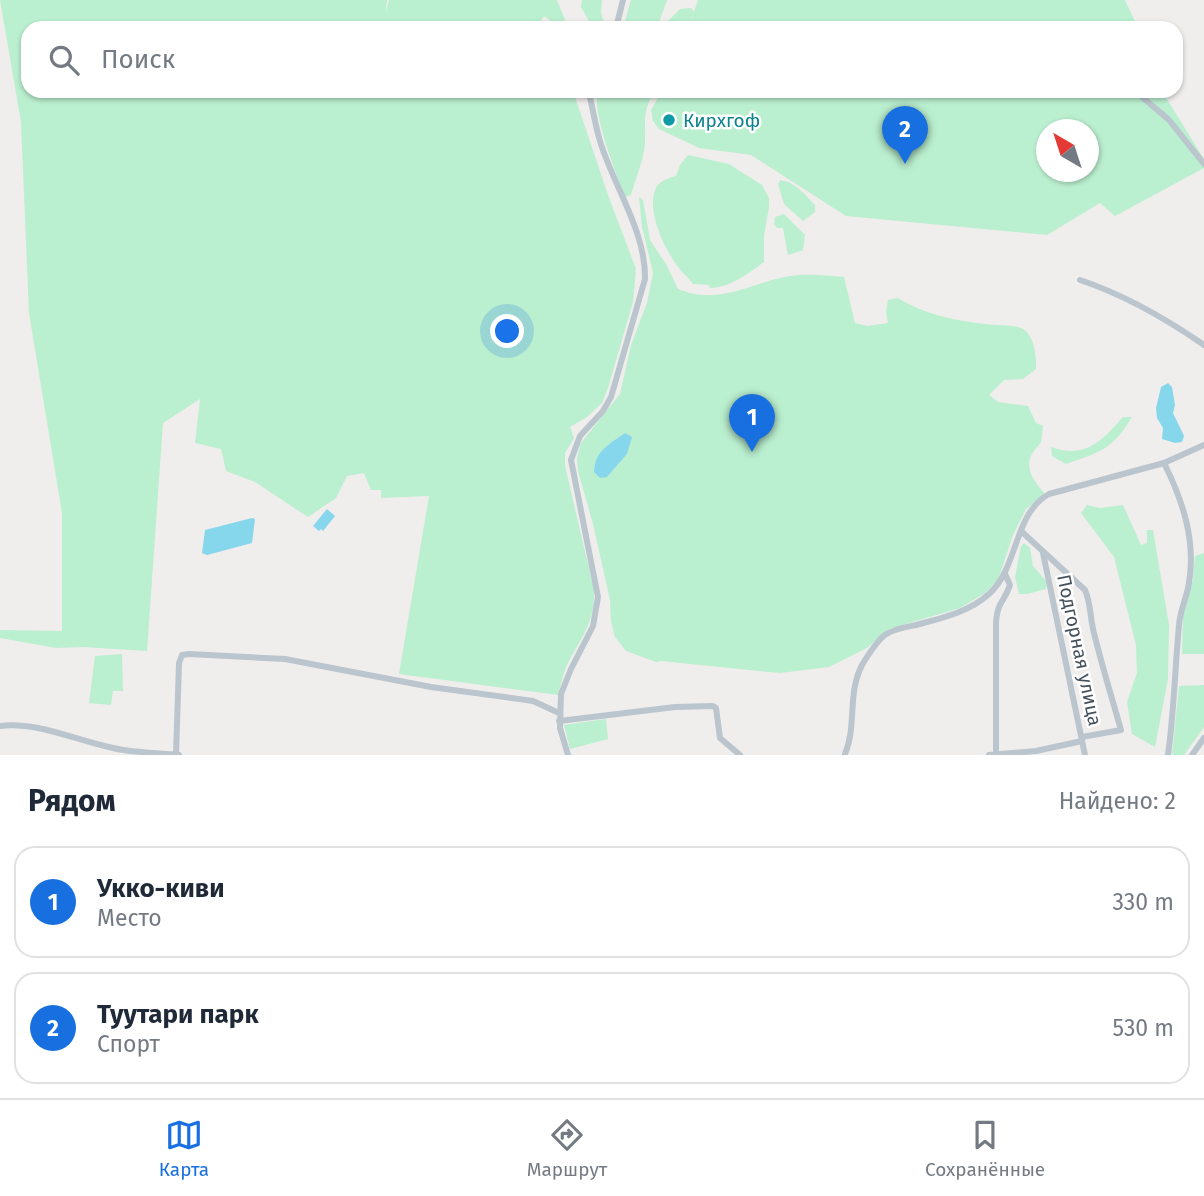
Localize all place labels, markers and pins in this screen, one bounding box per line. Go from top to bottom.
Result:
pin: 2 [882,106,928,164]
place label: Кирхгоф [683,109,760,132]
marker: Кирхгоф [661,112,677,128]
pin: 1 [729,394,775,452]

